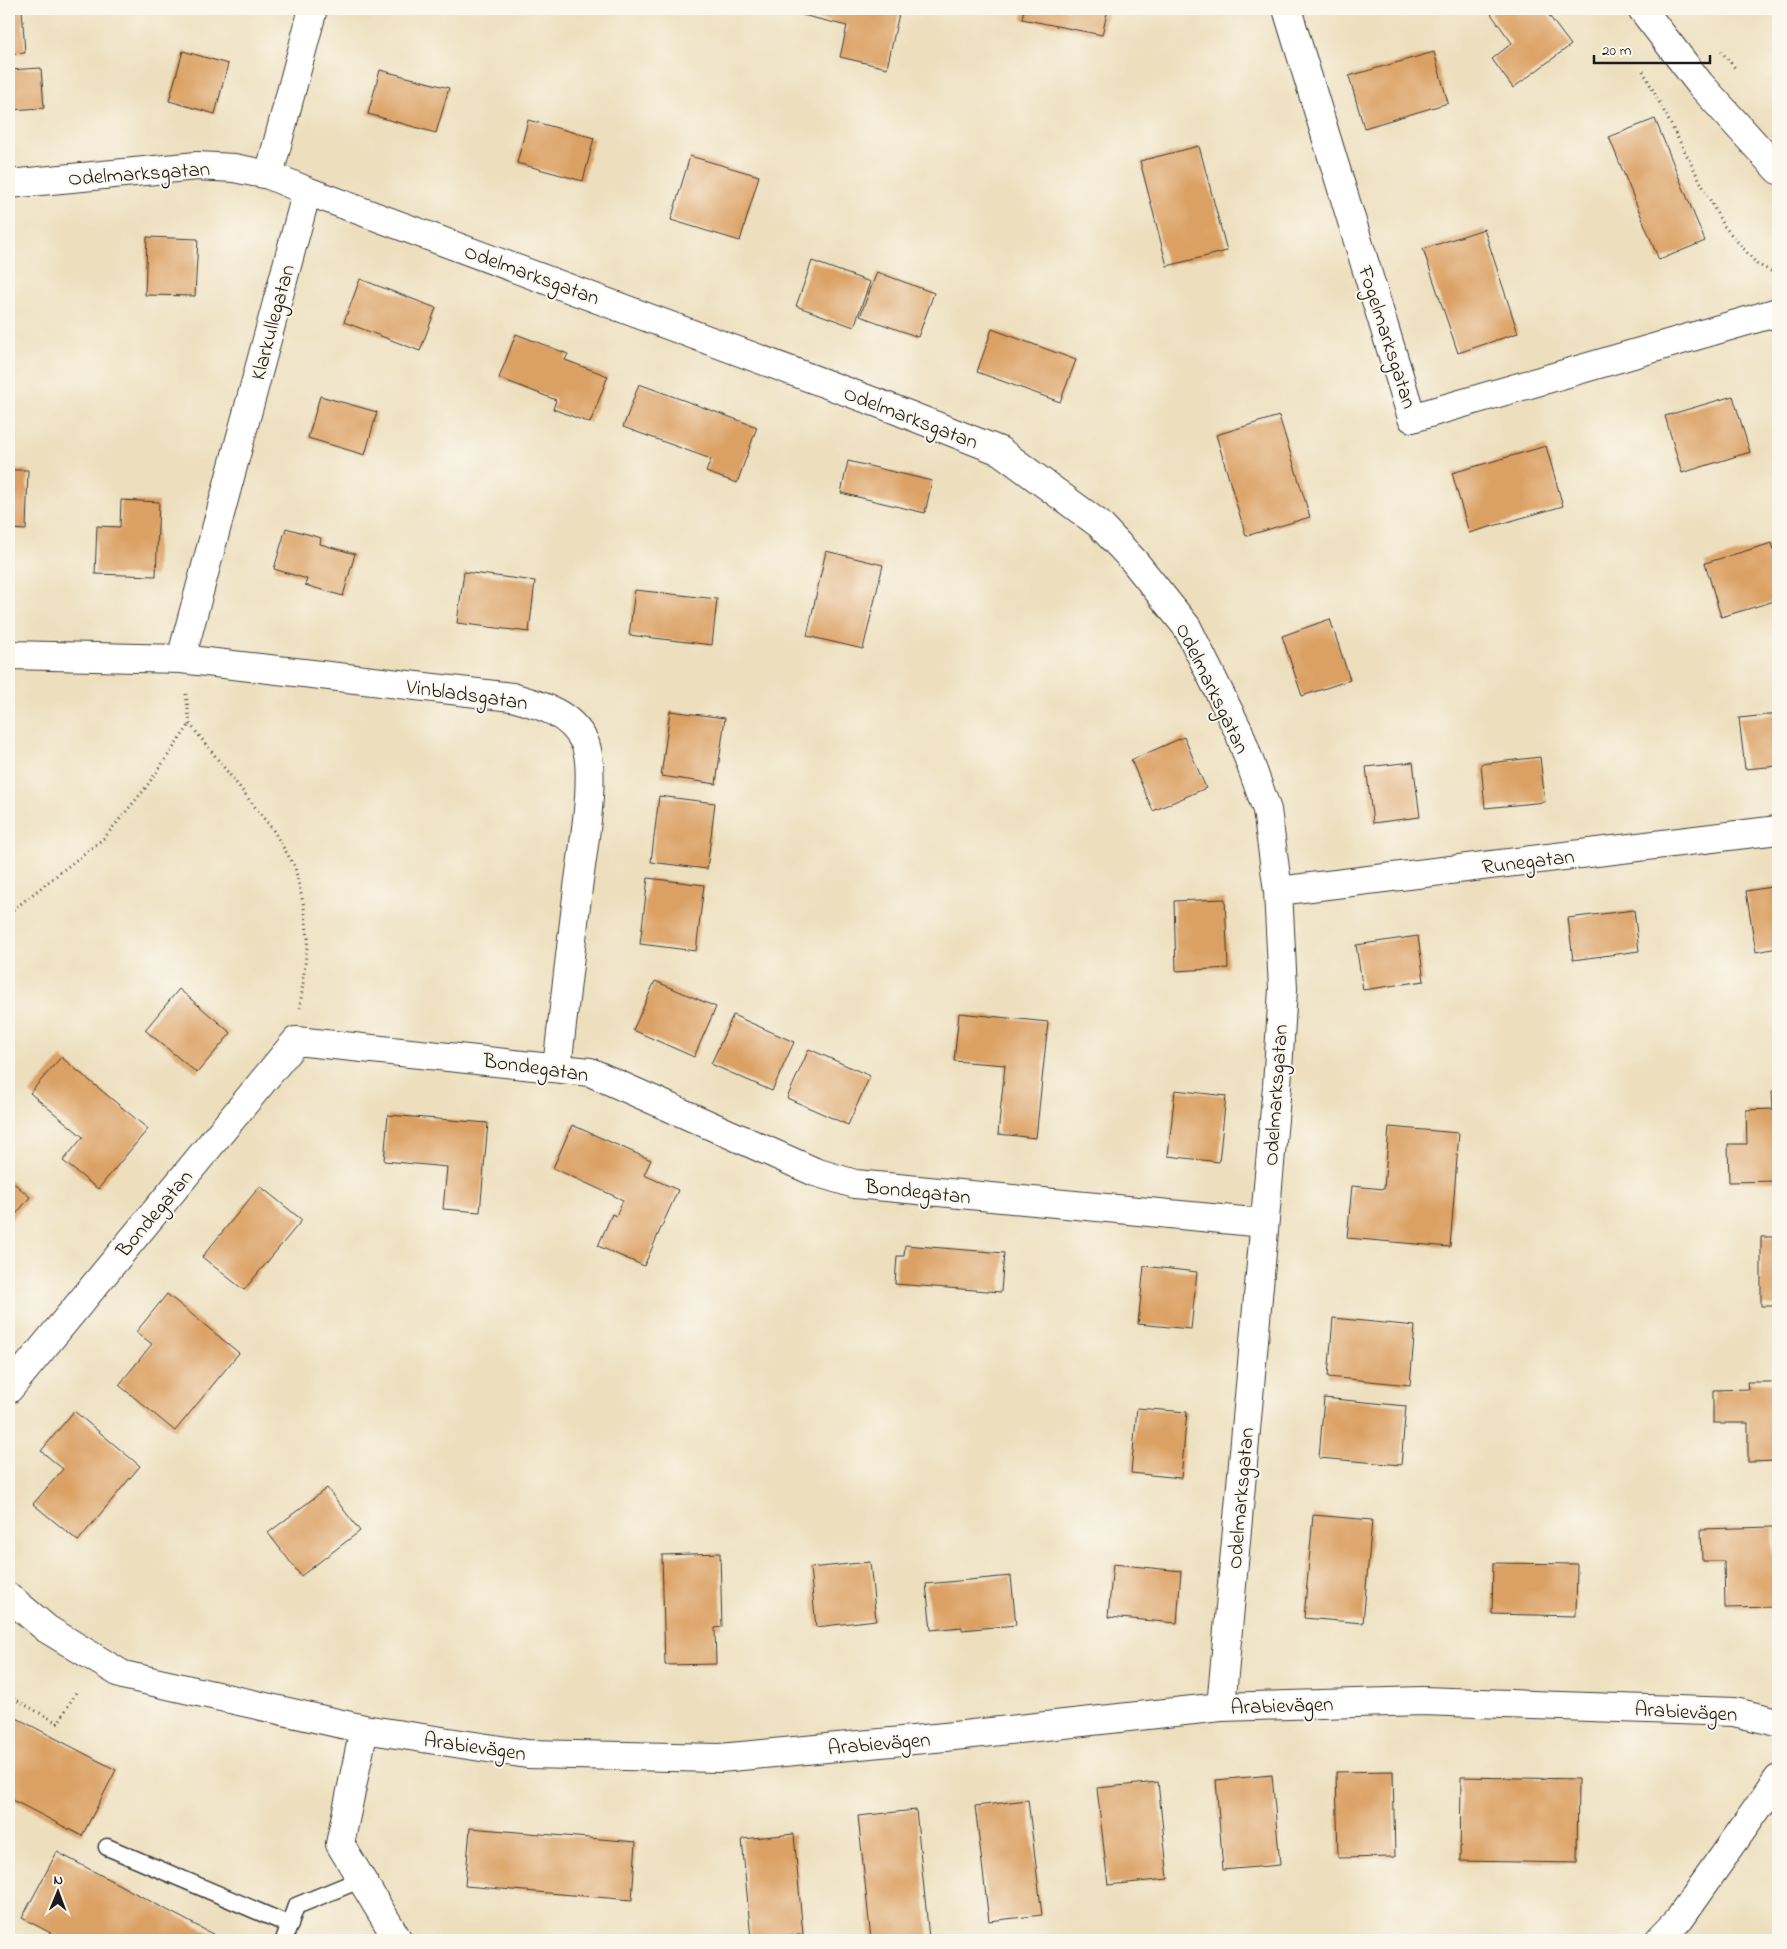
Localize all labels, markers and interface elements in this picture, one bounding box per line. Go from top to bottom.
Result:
scale bar [1594,32,1711,64]
text: 20 m [1602,40,1632,62]
street label: Odelmarksgatan [67,155,211,197]
street label: Odelmarksgatan [459,237,603,316]
street label: Klarkullegatan [244,261,306,384]
street label: Fogelmarksgatan [1347,261,1423,414]
street label: Odelmarksgatan [838,379,982,460]
street label: Odelmarksgatan [1165,618,1256,760]
street label: Vinbladsgatan [403,672,529,721]
street label: Runegatan [1480,842,1576,886]
street label: Odelmarksgatan [1257,1023,1299,1167]
street label: Bondegatan [480,1047,590,1093]
street label: Bondegatan [109,1164,203,1267]
street label: Bondegatan [862,1172,972,1215]
street label: Odelmarksgatan [1221,1426,1265,1570]
street label: Arabievägen [1230,1690,1334,1726]
street label: Arabievägen [1634,1695,1738,1733]
street label: Arabievägen [421,1726,528,1772]
street label: Arabievägen [827,1726,932,1766]
north arrow [32,1866,82,1916]
text: N [53,1870,63,1891]

